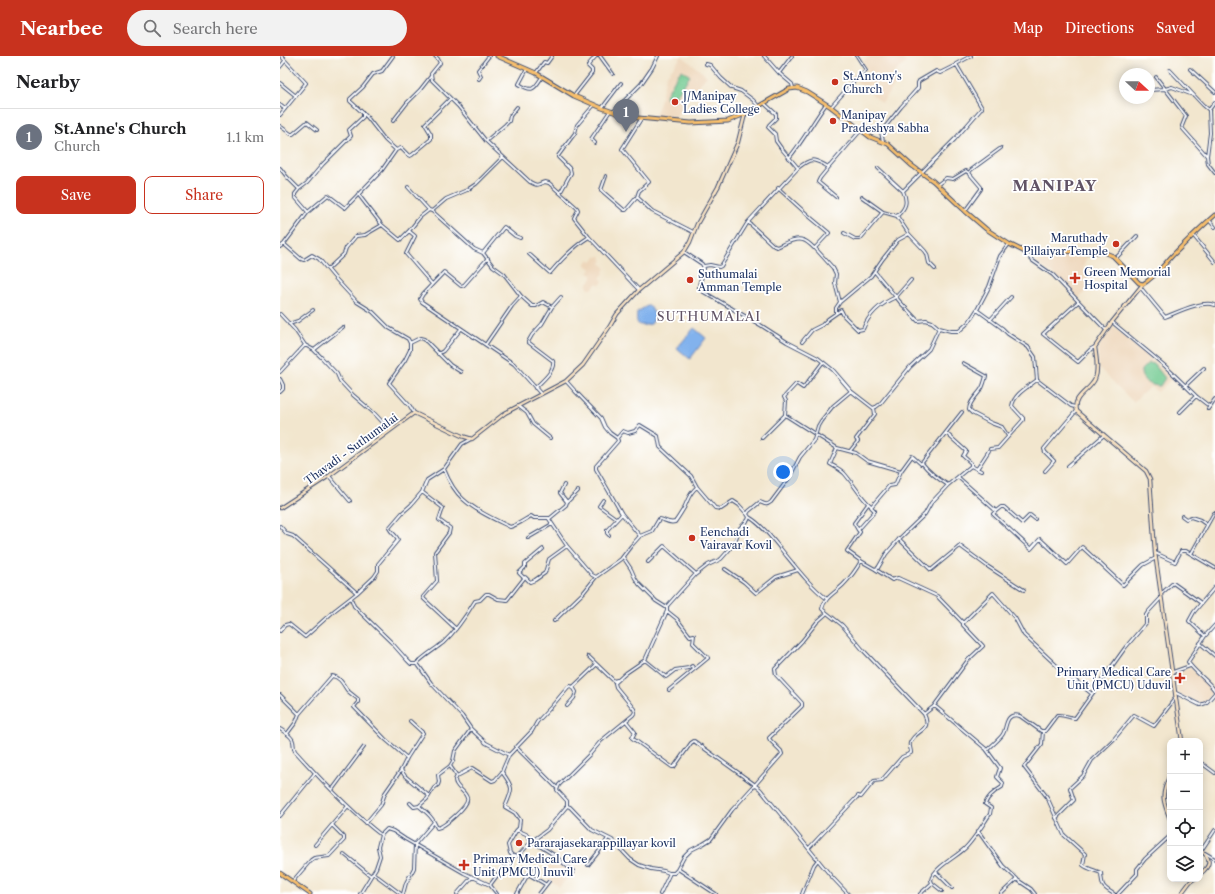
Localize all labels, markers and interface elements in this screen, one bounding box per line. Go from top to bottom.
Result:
search box [127,10,407,46]
text: Nearbee [20,17,103,40]
icon: search [141,17,163,39]
text: Search here [173,19,258,38]
text: Map [1013,19,1043,37]
text: Directions [1065,19,1134,37]
text: Saved [1156,19,1195,37]
north arrow [1119,68,1155,104]
place label: St.Antony's Church [843,69,902,96]
text: Nearby [16,72,80,92]
marker: St.Antony's Church [830,77,840,87]
place label: J/Manipay Ladies College [681,89,760,116]
marker: J/Manipay Ladies College [670,97,680,107]
pin: 1 [613,99,639,132]
place label: Manipay Pradeshya Sabha [841,108,929,135]
marker: Manipay Pradeshya Sabha [828,116,838,126]
text: St.Anne's Church [54,119,187,138]
text: 1 [26,129,32,145]
text: 1.1 km [227,129,264,145]
text: Church [54,138,100,154]
button: Save [16,176,136,214]
button: Share [144,176,264,214]
district label: MANIPAY [1013,176,1097,195]
place label: Maruthady Pillaiyar Temple [1023,231,1109,258]
marker: Maruthady Pillaiyar Temple [1111,239,1121,249]
place label: Green Memorial Hospital [1084,265,1171,292]
place label: Suthumalai Amman Temple [697,267,782,294]
marker: Green Memorial Hospital [1069,272,1081,284]
marker: Suthumalai Amman Temple [685,275,695,285]
district label: SUTHUMALAI [657,308,761,324]
street label: Thavadi - Suthumalai [301,410,401,488]
your location [773,462,793,482]
place label: Eenchadi Vairavar Kovil [699,525,773,552]
marker: Eenchadi Vairavar Kovil [687,533,697,543]
place label: Primary Medical Care Unit (PMCU) Uduvil [1057,665,1172,692]
marker: Primary Medical Care Unit (PMCU) Uduvil [1174,672,1186,684]
map controls [1167,738,1203,882]
button: + [1167,738,1203,774]
button: − [1167,774,1203,810]
button: locate [1167,810,1203,846]
place label: Pararajasekarappillayar kovil [527,836,676,850]
marker: Pararajasekarappillayar kovil [514,838,524,848]
button: layers [1167,846,1203,882]
place label: Primary Medical Care Unit (PMCU) Inuvil [473,852,587,879]
marker: Primary Medical Care Unit (PMCU) Inuvil [458,859,470,871]

